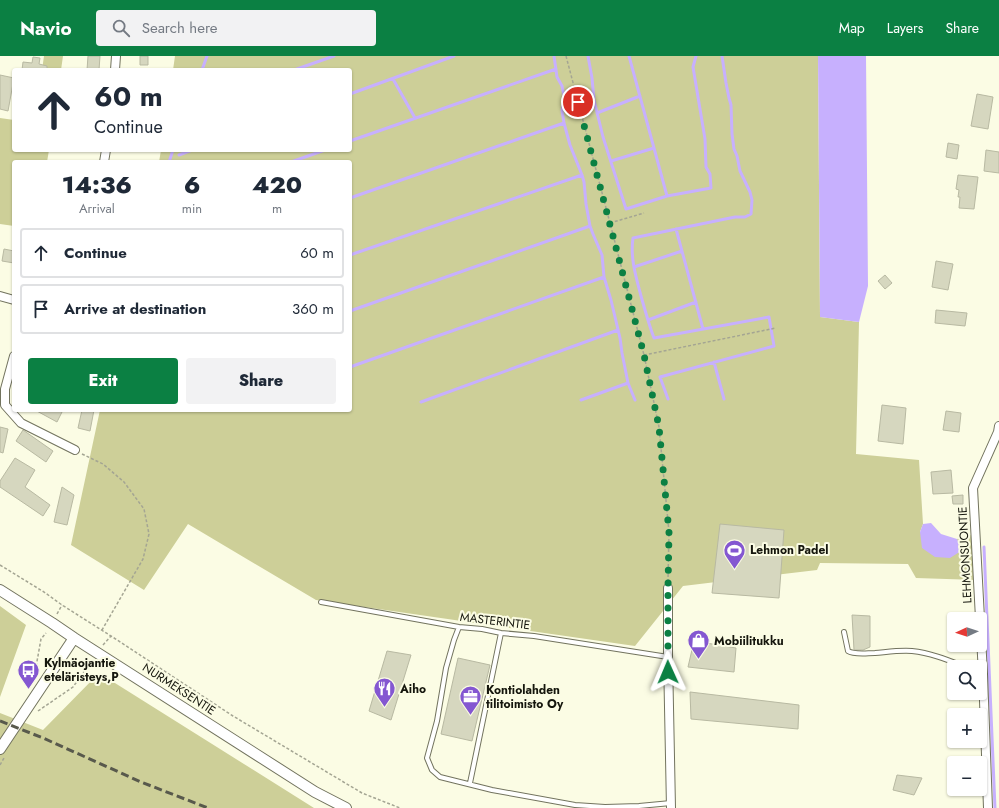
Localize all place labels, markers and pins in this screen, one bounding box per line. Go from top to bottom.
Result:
pin [561,85,595,119]
sports icon: Lehmon Padel [722,537,748,570]
place label: Lehmon Padel [750,541,829,559]
shop icon: Mobiilitukku [686,628,712,661]
place label: Mobiilitukku [714,632,784,650]
place label: Kylmäojantie eteläristeys,P [44,654,119,686]
bus stop icon: Kylmäojantie eteläristeys,P [15,657,41,690]
restaurant icon: Aiho [372,676,398,709]
place label: Aiho [399,680,426,698]
place label: Kontiolahden tilitoimisto Oy [486,681,564,713]
office icon: Kontiolahden tilitoimisto Oy [458,684,484,717]

